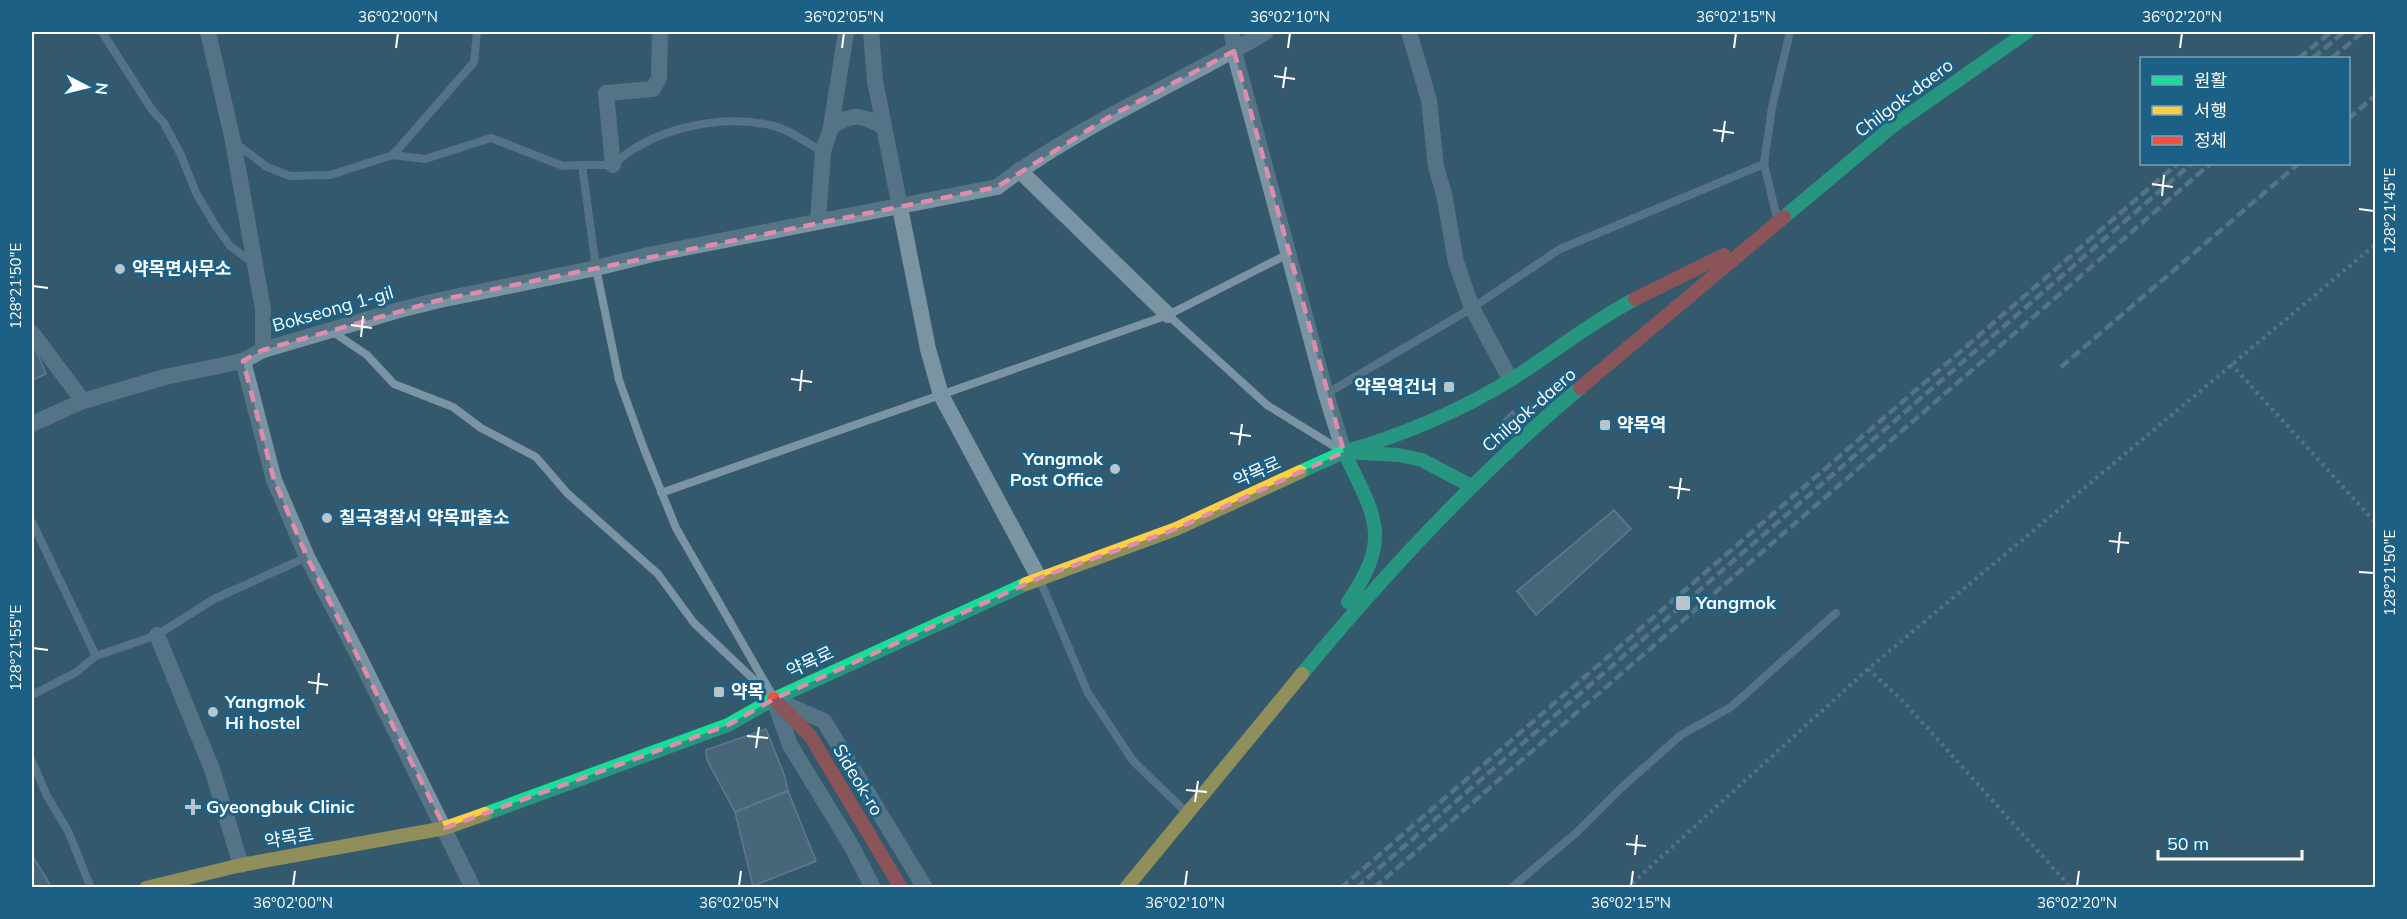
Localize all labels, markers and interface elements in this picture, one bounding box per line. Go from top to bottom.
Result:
text: 36°02'00"N [358,7,438,26]
text: 36°02'05"N [804,7,884,26]
text: 36°02'10"N [1250,7,1330,26]
text: 36°02'15"N [1696,7,1776,26]
text: 36°02'20"N [2142,7,2222,26]
street label: Chilgok-daero [1850,53,1957,142]
north arrow [57,57,117,117]
legend [2140,57,2350,165]
text: 원활 [2194,69,2227,92]
text: N [91,82,113,96]
text: 서행 [2194,99,2227,122]
text: 정체 [2194,129,2227,152]
text: 128°21'45"E [2380,168,2399,254]
text: 128°21'50"E [6,243,25,329]
place label: 약목면사무소 [132,257,231,280]
marker: 약목면사무소 [113,262,127,276]
street label: Bokseong 1-gil [270,280,396,337]
street label: Chilgok-daero [1477,362,1581,457]
place label: 약목역건너 [1354,375,1437,398]
marker: 약목역건너 [1442,380,1456,394]
place label: 약목역 [1617,413,1667,436]
marker: 약목역 [1598,418,1612,432]
place label: Yangmok Post Office [1010,447,1104,491]
street label: 약목로 [1229,451,1284,492]
marker: Yangmok Post Office [1108,462,1122,476]
place label: 칠곡경찰서 약목파출소 [339,506,510,529]
marker: 칠곡경찰서 약목파출소 [320,511,334,525]
text: 128°21'50"E [2380,530,2399,616]
place label: Yangmok [1695,591,1777,614]
marker: Yangmok [1674,594,1692,612]
text: 128°21'55"E [6,605,25,691]
street label: 약목로 [782,641,837,682]
place label: 약목 [731,680,764,703]
marker: 약목 [712,685,726,699]
place label: Yangmok Hi hostel [224,690,306,734]
marker: Yangmok Hi hostel [206,705,220,719]
street label: Sideok-ro [828,740,889,820]
place label: Gyeongbuk Clinic [206,795,355,818]
marker: Gyeongbuk Clinic [184,798,202,816]
street label: 약목로 [262,822,315,853]
scale bar [2158,823,2302,861]
text: 50 m [2167,832,2209,855]
text: 36°02'00"N [253,893,333,912]
text: 36°02'05"N [699,893,779,912]
text: 36°02'10"N [1145,893,1225,912]
text: 36°02'15"N [1591,893,1671,912]
text: 36°02'20"N [2037,893,2117,912]

